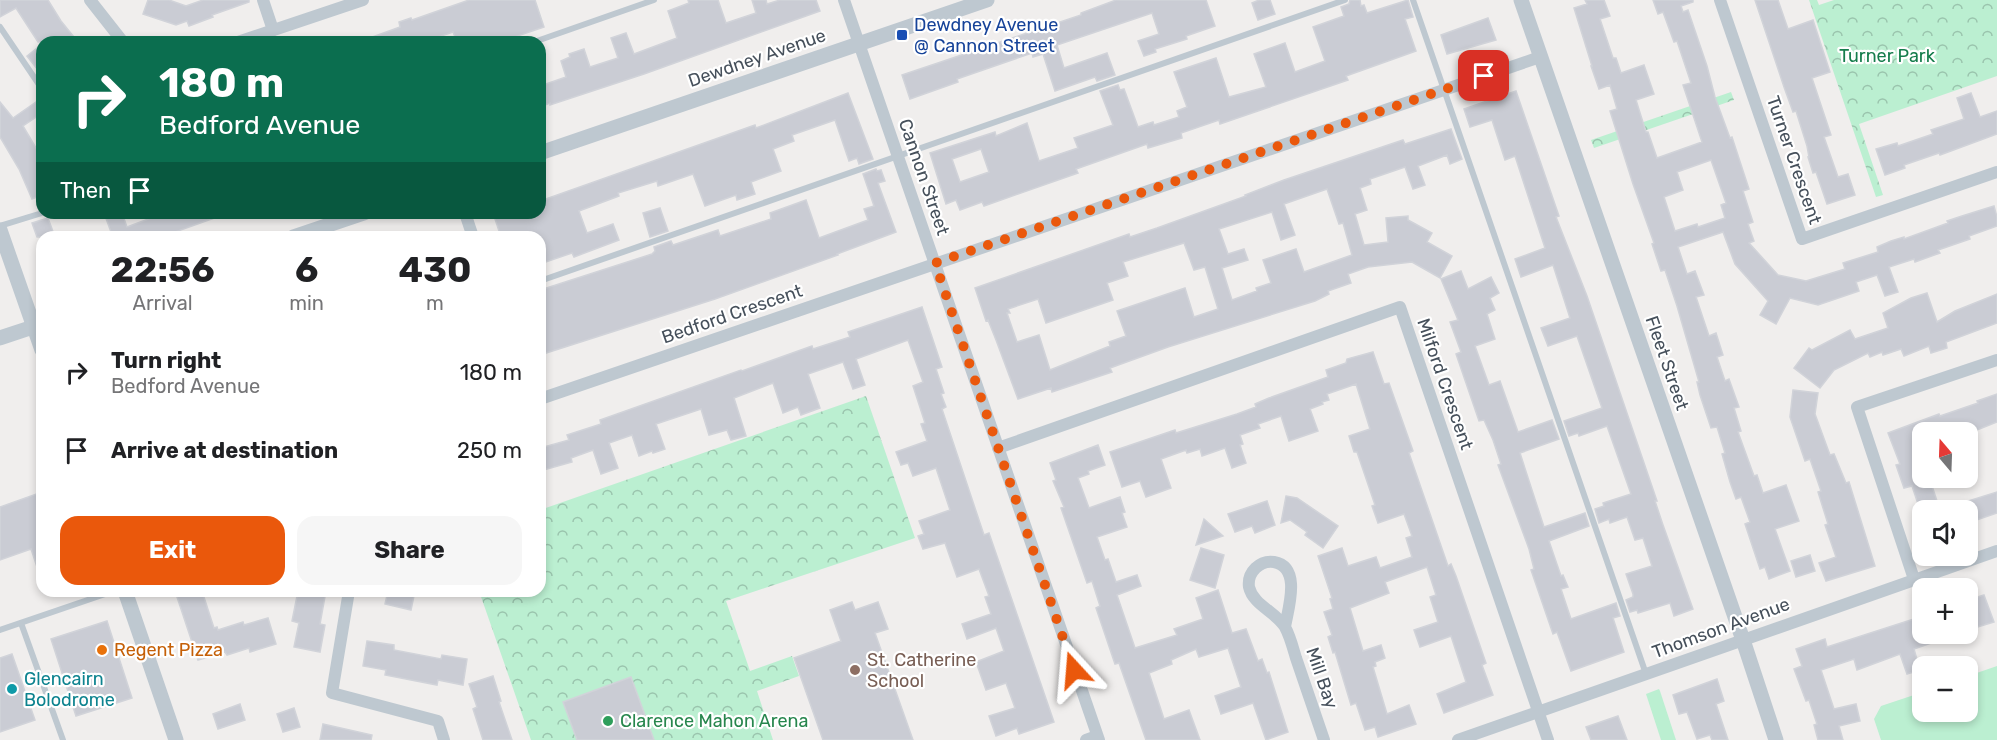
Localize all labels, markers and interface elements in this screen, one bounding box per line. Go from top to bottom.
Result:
place label: Dewdney Avenue @ Cannon Street [914,14,1058,57]
street label: Dewdney Avenue [685,24,829,92]
marker: Dewdney Avenue @ Cannon Street [895,28,909,42]
park label: Turner Park [1839,45,1936,67]
pin [1458,50,1509,101]
text: 180 m [159,58,284,108]
icon: arrive [1467,59,1500,92]
icon: right [60,60,138,138]
street label: Turner Crescent [1762,93,1826,227]
text: Bedford Avenue [159,109,360,141]
street label: Cannon Street [894,116,954,238]
icon: arrive [123,174,156,207]
text: Then [60,177,111,204]
text: 22:56 [111,248,215,291]
text: 6 [295,248,318,291]
text: 430 [399,248,471,291]
street label: Bedford Crescent [659,280,805,348]
text: Arrival [133,291,193,315]
text: min [289,291,324,315]
text: m [426,291,444,315]
street label: Fleet Street [1641,313,1693,413]
street label: Milford Crescent [1412,315,1478,453]
text: Turn right [111,347,221,374]
icon: right [60,356,93,389]
text: 180 m [460,359,522,386]
text: Bedford Avenue [111,374,260,398]
north arrow [1912,422,1978,488]
map controls [1912,422,1978,722]
icon: arrive [60,434,93,467]
text: Arrive at destination [111,437,338,464]
text: 250 m [457,437,522,464]
button: sound [1912,500,1978,566]
button: Exit [60,516,285,585]
button: Share [297,516,522,585]
button: + [1912,578,1978,644]
street label: Thomson Avenue [1649,593,1793,663]
position arrow [1042,638,1106,702]
place label: Regent Pizza [114,639,223,661]
marker: Regent Pizza [95,643,109,657]
street label: Mill Bay [1301,644,1343,712]
place label: St. Catherine School [867,649,976,692]
button: − [1912,656,1978,722]
marker: St. Catherine School [848,663,862,677]
place label: Glencairn Bolodrome [24,668,115,711]
marker: Glencairn Bolodrome [5,682,19,696]
place label: Clarence Mahon Arena [620,710,808,732]
marker: Clarence Mahon Arena [601,714,615,728]

